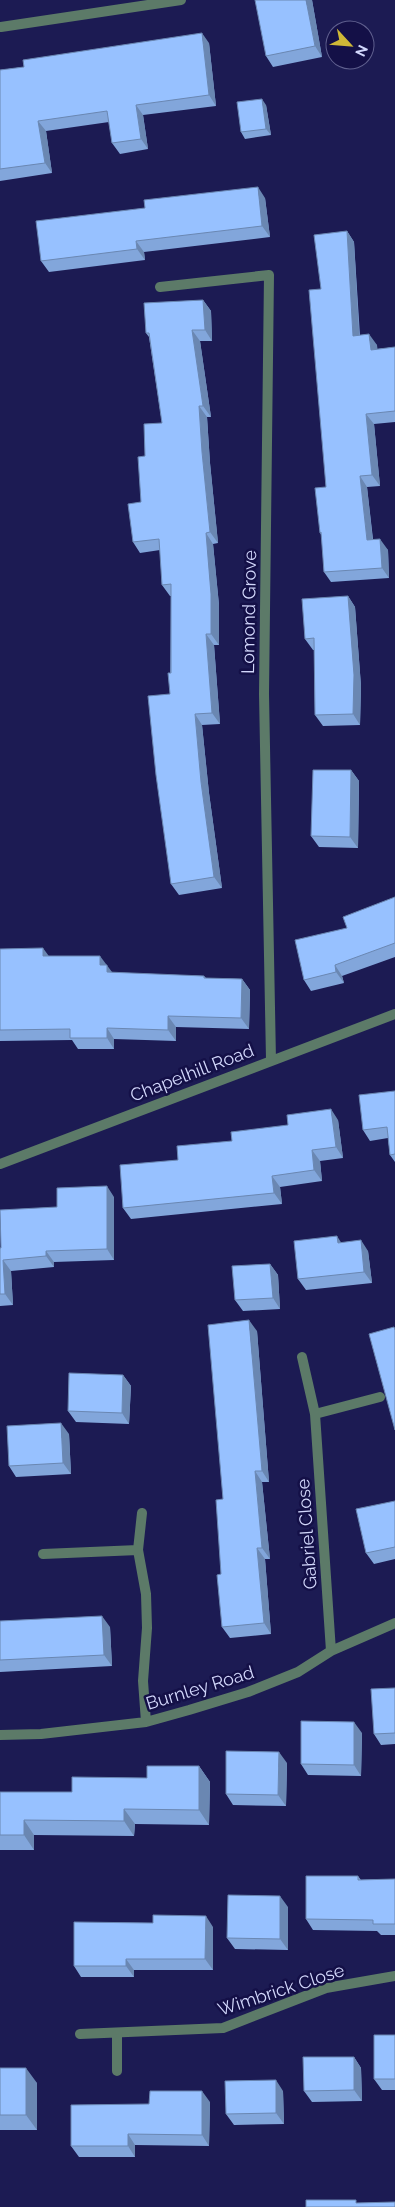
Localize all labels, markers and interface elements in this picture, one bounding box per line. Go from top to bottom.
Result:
north arrow [325,20,375,70]
text: N [352,42,371,59]
street label: Lomond Grove [237,550,260,674]
street label: Chapelhill Road [127,1039,257,1106]
street label: Gabriel Close [292,1478,321,1590]
street label: Burnley Road [143,1661,256,1714]
street label: Wimbrick Close [215,1959,347,2020]

